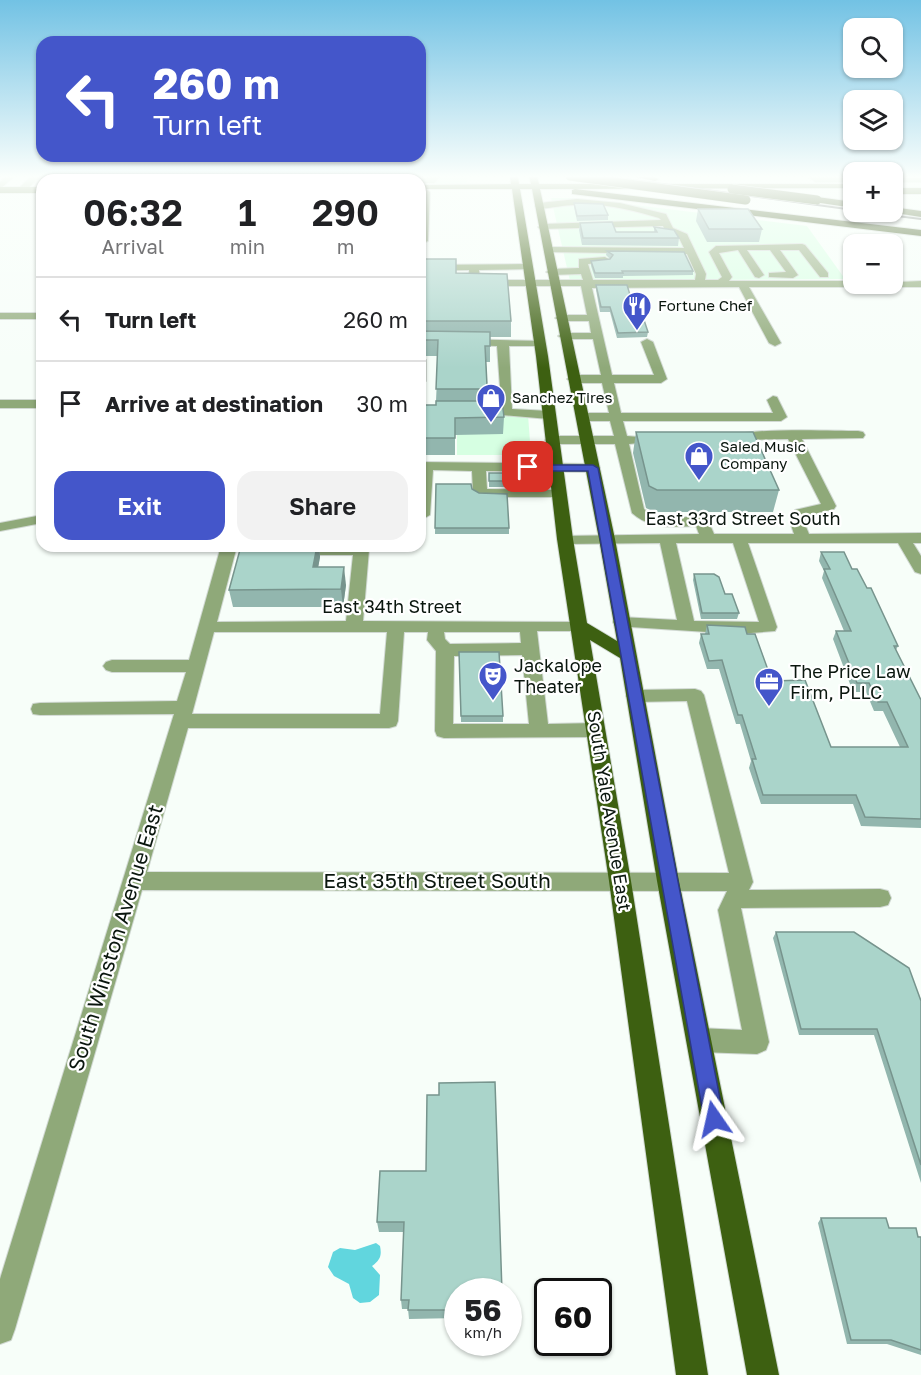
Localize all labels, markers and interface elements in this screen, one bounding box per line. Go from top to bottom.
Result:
map controls [843,18,903,294]
button: search [843,18,903,78]
text: 260 m [153,58,280,108]
icon: left [54,60,132,138]
button: layers [843,90,903,150]
text: Turn left [153,109,262,141]
button: + [843,162,903,222]
text: 06:32 [83,191,183,234]
text: 1 [238,191,257,234]
text: 290 [312,191,379,234]
text: Arrival [102,234,164,258]
text: min [230,234,265,258]
text: m [337,234,354,258]
button: − [843,234,903,294]
restaurant icon: Fortune Chef [621,290,653,332]
place label: Fortune Chef [658,296,753,314]
icon: left [54,303,87,336]
text: Turn left [105,306,196,333]
text: 260 m [343,306,408,333]
shop icon: Sanchez Tires [475,382,507,424]
icon: arrive [54,387,87,420]
place label: Sanchez Tires [512,388,613,406]
text: Arrive at destination [105,390,323,417]
text: 30 m [357,390,408,417]
place label: Saied Music Company [720,437,806,472]
shop icon: Saied Music Company [683,440,715,482]
pin [502,441,553,492]
icon: arrive [511,450,544,483]
button: Exit [54,471,225,540]
button: Share [237,471,408,540]
street label: East 33rd Street South [646,507,840,529]
street label: East 34th Street [322,595,462,617]
place label: Jackalope Theater [514,654,602,697]
theatre icon: Jackalope Theater [477,660,509,702]
place label: The Price Law Firm, PLLC [790,660,911,703]
office icon: The Price Law Firm, PLLC [753,666,785,708]
street label: South Yale Avenue East [583,709,637,913]
street label: South Winston Avenue East [62,801,168,1074]
street label: East 35th Street South [323,867,551,893]
position arrow [682,1087,746,1151]
speed limit sign: 60 [534,1278,612,1356]
text: 56 [464,1292,502,1328]
text: km/h [464,1323,502,1341]

